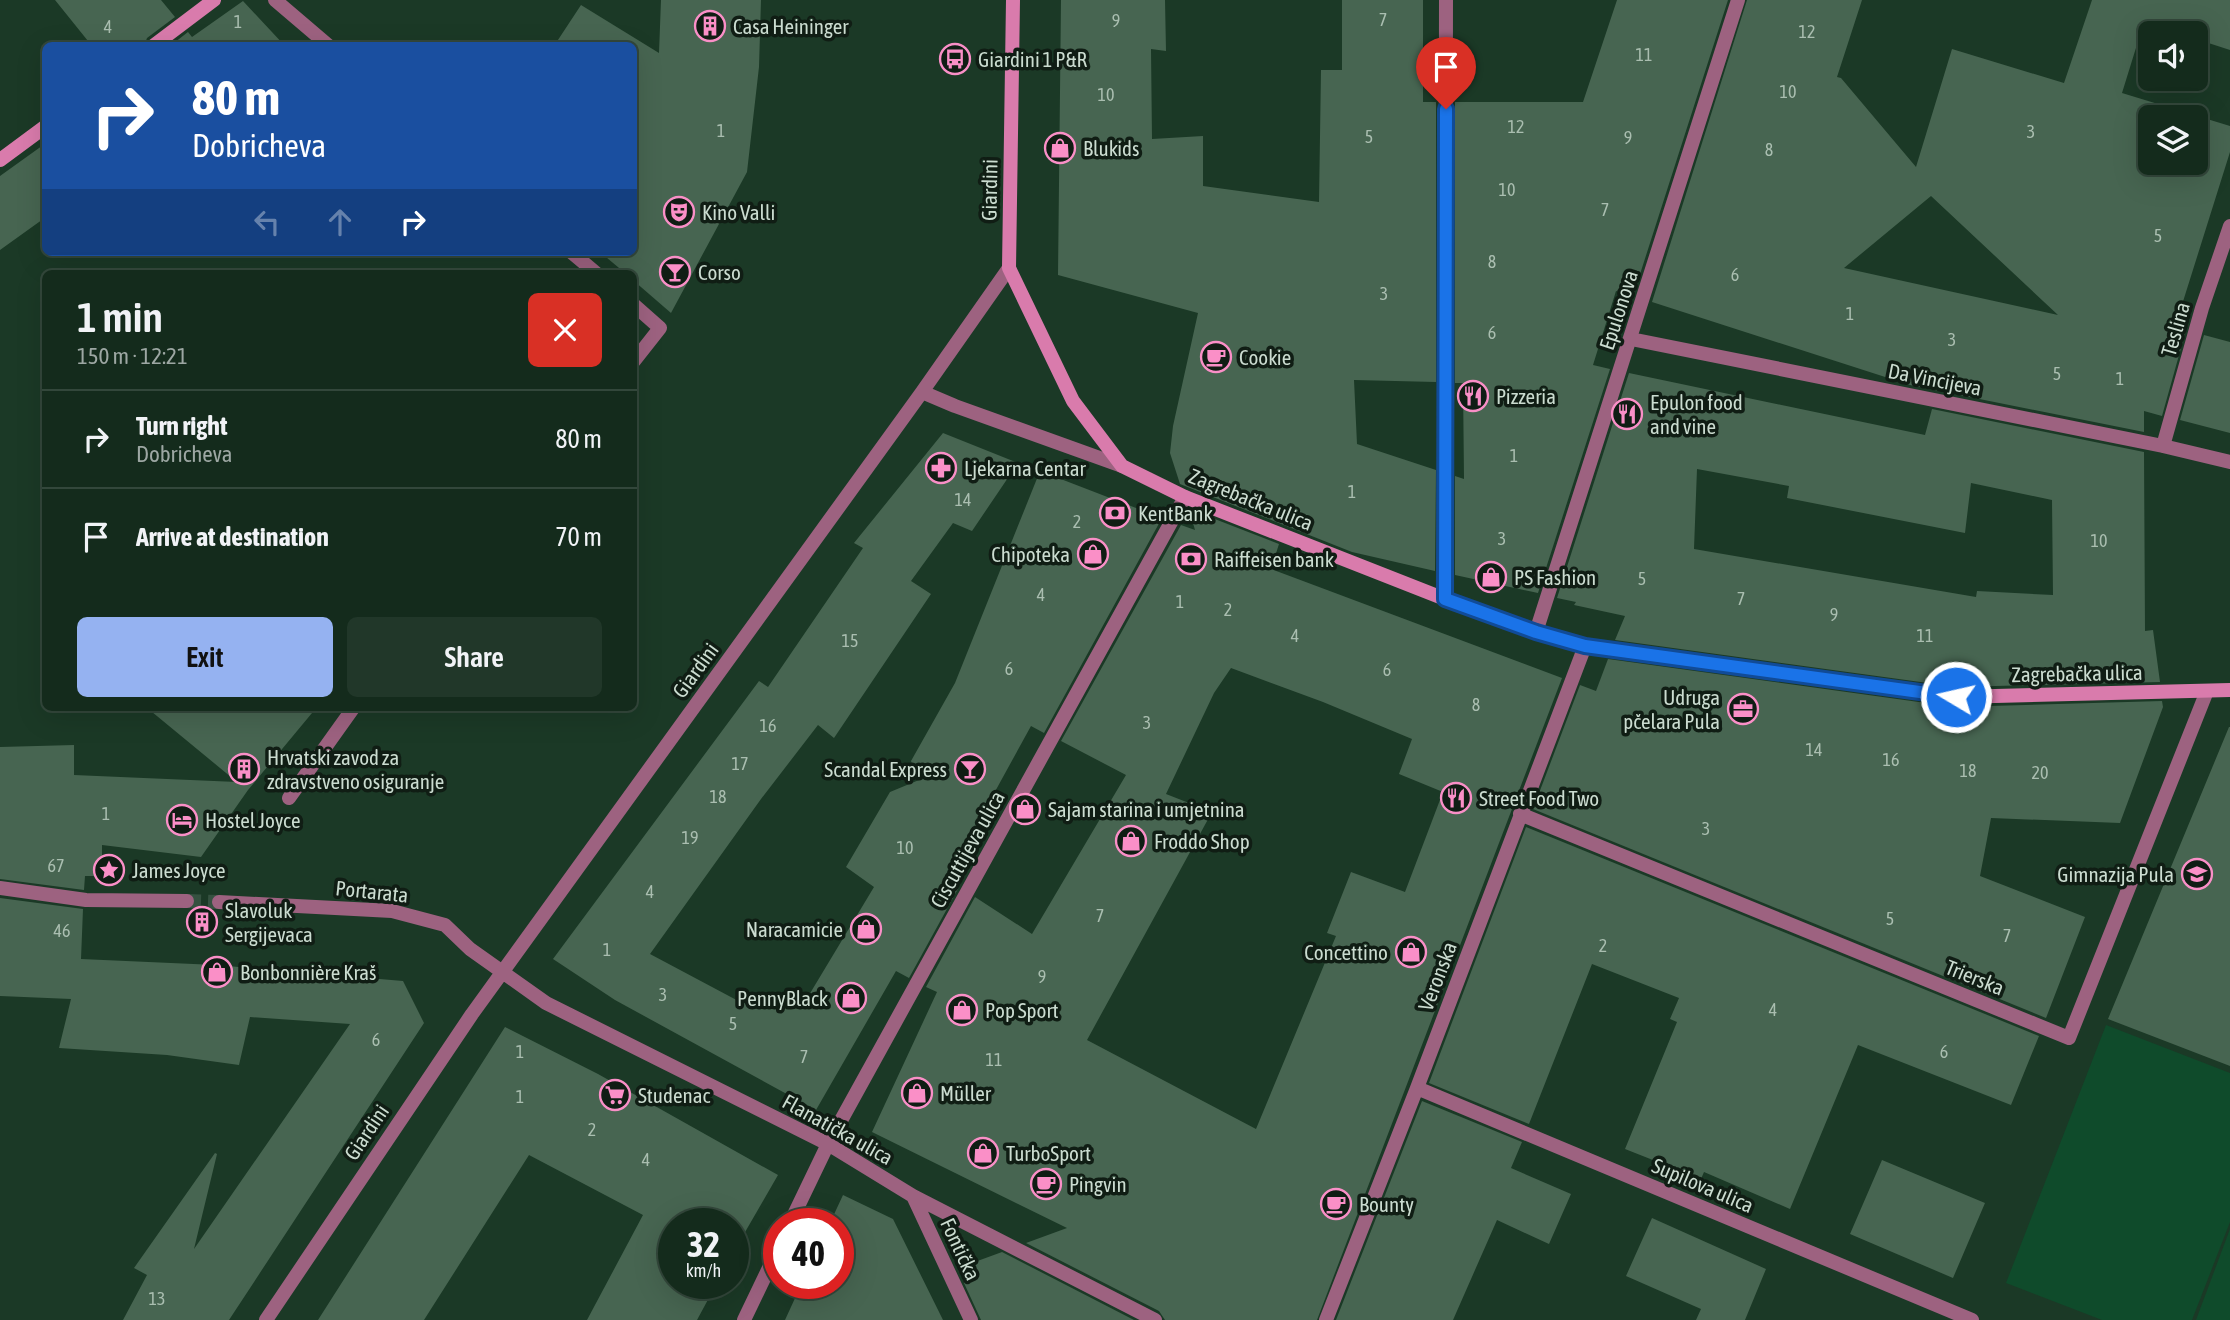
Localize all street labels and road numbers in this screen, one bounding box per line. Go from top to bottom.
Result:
street label: Giardini [976,159,1002,221]
street label: Epulonova [1594,267,1642,353]
street label: Teslina [2156,299,2194,359]
street label: Da Vincijeva [1886,358,1984,400]
street label: Zagrebačka ulica [1186,463,1316,535]
street label: Giardini [667,638,723,702]
street label: Zagrebačka ulica [2011,660,2143,686]
street label: Ciscuttijeva ulica [925,786,1009,912]
street label: Portarata [334,875,410,907]
street label: Veronska [1413,938,1461,1014]
street label: Trierska [1942,954,2008,1000]
street label: Flanatička ulica [779,1089,897,1169]
street label: Giardini [339,1100,393,1164]
street label: Supilova ulica [1649,1153,1757,1217]
street label: Fontička [936,1214,986,1284]

